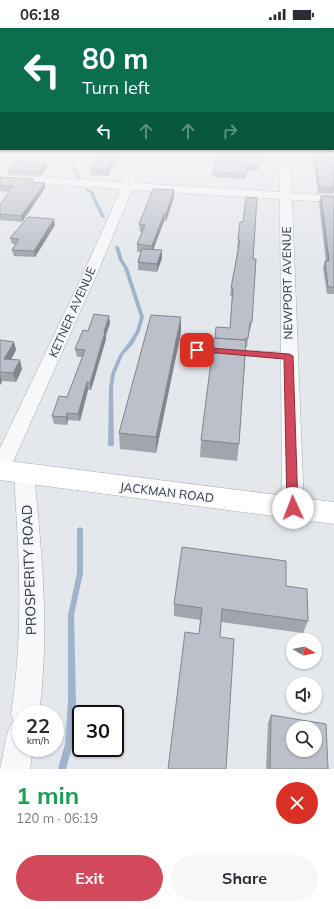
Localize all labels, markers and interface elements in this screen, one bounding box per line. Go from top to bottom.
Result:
text: 06:18 [20,5,60,24]
text: 80 m [82,41,148,76]
icon: left [16,44,68,96]
text: Turn left [82,76,150,99]
icon: left [93,120,115,142]
icon: ahead [135,120,157,142]
icon: ahead [177,120,199,142]
icon: right [219,120,241,142]
street label: NEWPORT AVENUE [279,226,295,340]
street label: KETNER AVENUE [45,264,99,360]
pin [180,333,214,367]
icon: arrive [186,339,208,361]
street label: JACKMAN ROAD [119,479,215,505]
position arrow [272,487,314,529]
street label: PROSPERITY ROAD [18,504,40,636]
north arrow [286,633,322,669]
map controls [286,633,322,757]
button: sound [286,677,322,713]
speed limit sign: 30 [72,705,124,757]
text: 22 [26,713,50,738]
button: search [286,721,322,757]
text: km/h [27,734,49,747]
text: 1 min [16,780,79,810]
button: close [276,782,318,824]
text: 120 m · 06:19 [16,810,98,826]
button: Exit [16,855,163,901]
button: Share [171,855,318,901]

